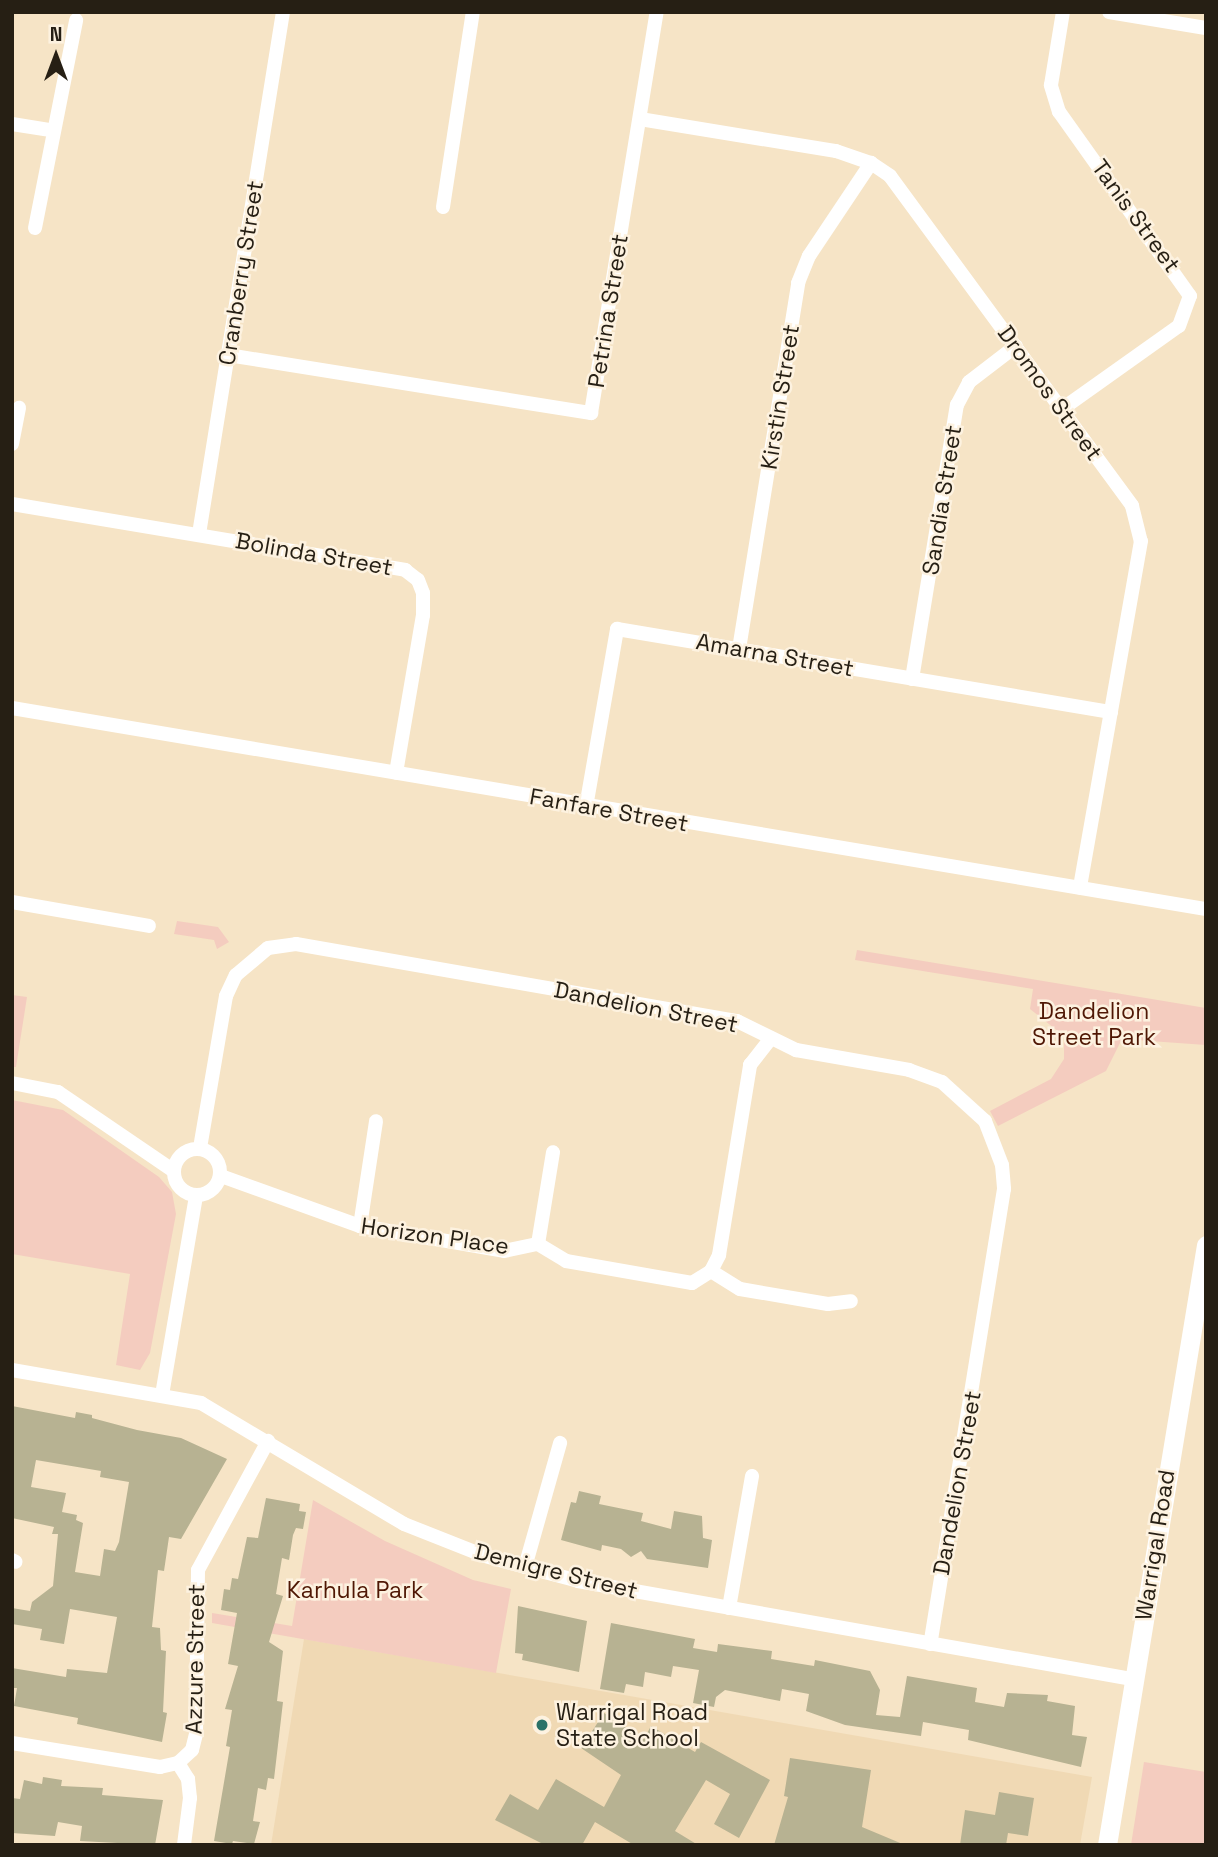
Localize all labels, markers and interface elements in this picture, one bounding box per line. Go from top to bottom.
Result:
north arrow [21,21,91,91]
text: N [50,22,62,47]
street label: Tanis Street [1086,154,1186,278]
street label: Cranberry Street [213,179,269,367]
street label: Petrina Street [582,232,634,390]
street label: Dromos Street [992,320,1108,466]
street label: Kirstin Street [755,322,805,472]
street label: Sandia Street [917,423,967,577]
street label: Bolinda Street [233,527,395,581]
street label: Amarna Street [694,628,856,682]
street label: Fanfare Street [528,782,690,838]
street label: Dandelion Street [552,976,740,1038]
park label: Dandelion Street Park [1032,997,1156,1051]
street label: Horizon Place [359,1212,511,1260]
street label: Dandelion Street [927,1389,987,1577]
street label: Warrigal Road [1129,1468,1181,1622]
street label: Demigre Street [472,1537,640,1605]
park label: Karhula Park [287,1576,423,1604]
street label: Azzure Street [180,1583,210,1735]
place label: Warrigal Road State School [556,1698,708,1752]
marker: Warrigal Road State School [534,1717,550,1733]

